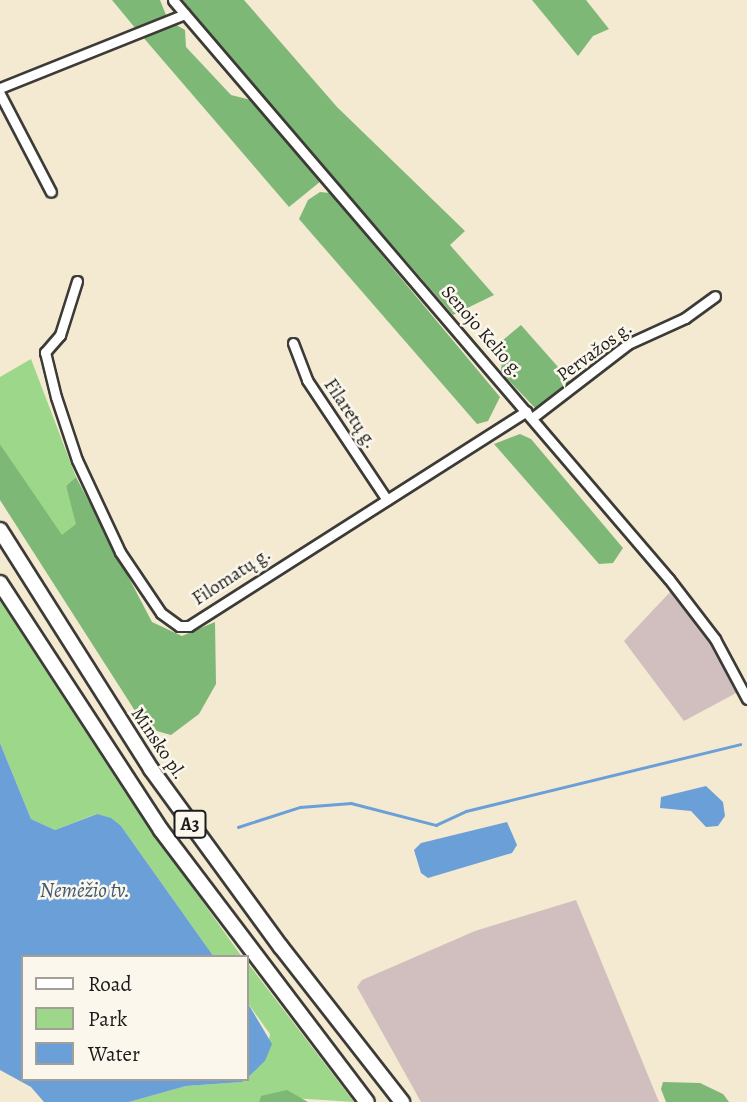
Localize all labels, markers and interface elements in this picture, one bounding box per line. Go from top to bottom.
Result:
street label: Senojo Kelio g. [436,281,528,383]
street label: Pervažos g. [553,317,637,387]
street label: Filaretų g. [318,375,382,453]
street label: Filomatų g. [188,543,276,611]
street label: Minsko pl. [126,704,190,784]
road number: A3 [172,810,208,838]
water label: Nemėžio tv. [40,877,130,903]
legend [21,955,248,1081]
text: Road [88,970,132,998]
text: Park [88,1005,127,1033]
text: Water [88,1040,140,1068]

